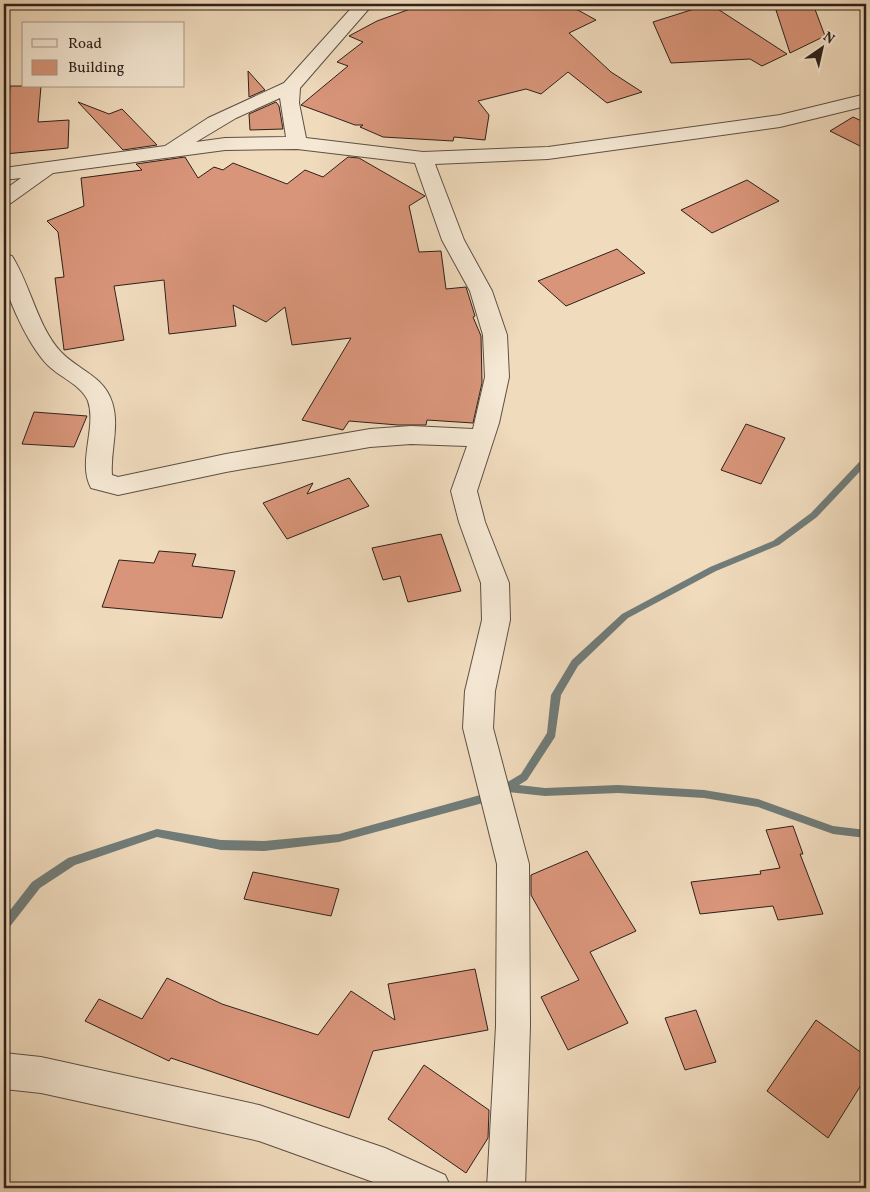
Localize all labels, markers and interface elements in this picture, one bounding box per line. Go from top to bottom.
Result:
legend [22,22,185,88]
north arrow [798,22,848,72]
text: N [819,28,838,49]
text: Road [68,34,102,55]
text: Building [68,58,125,79]

